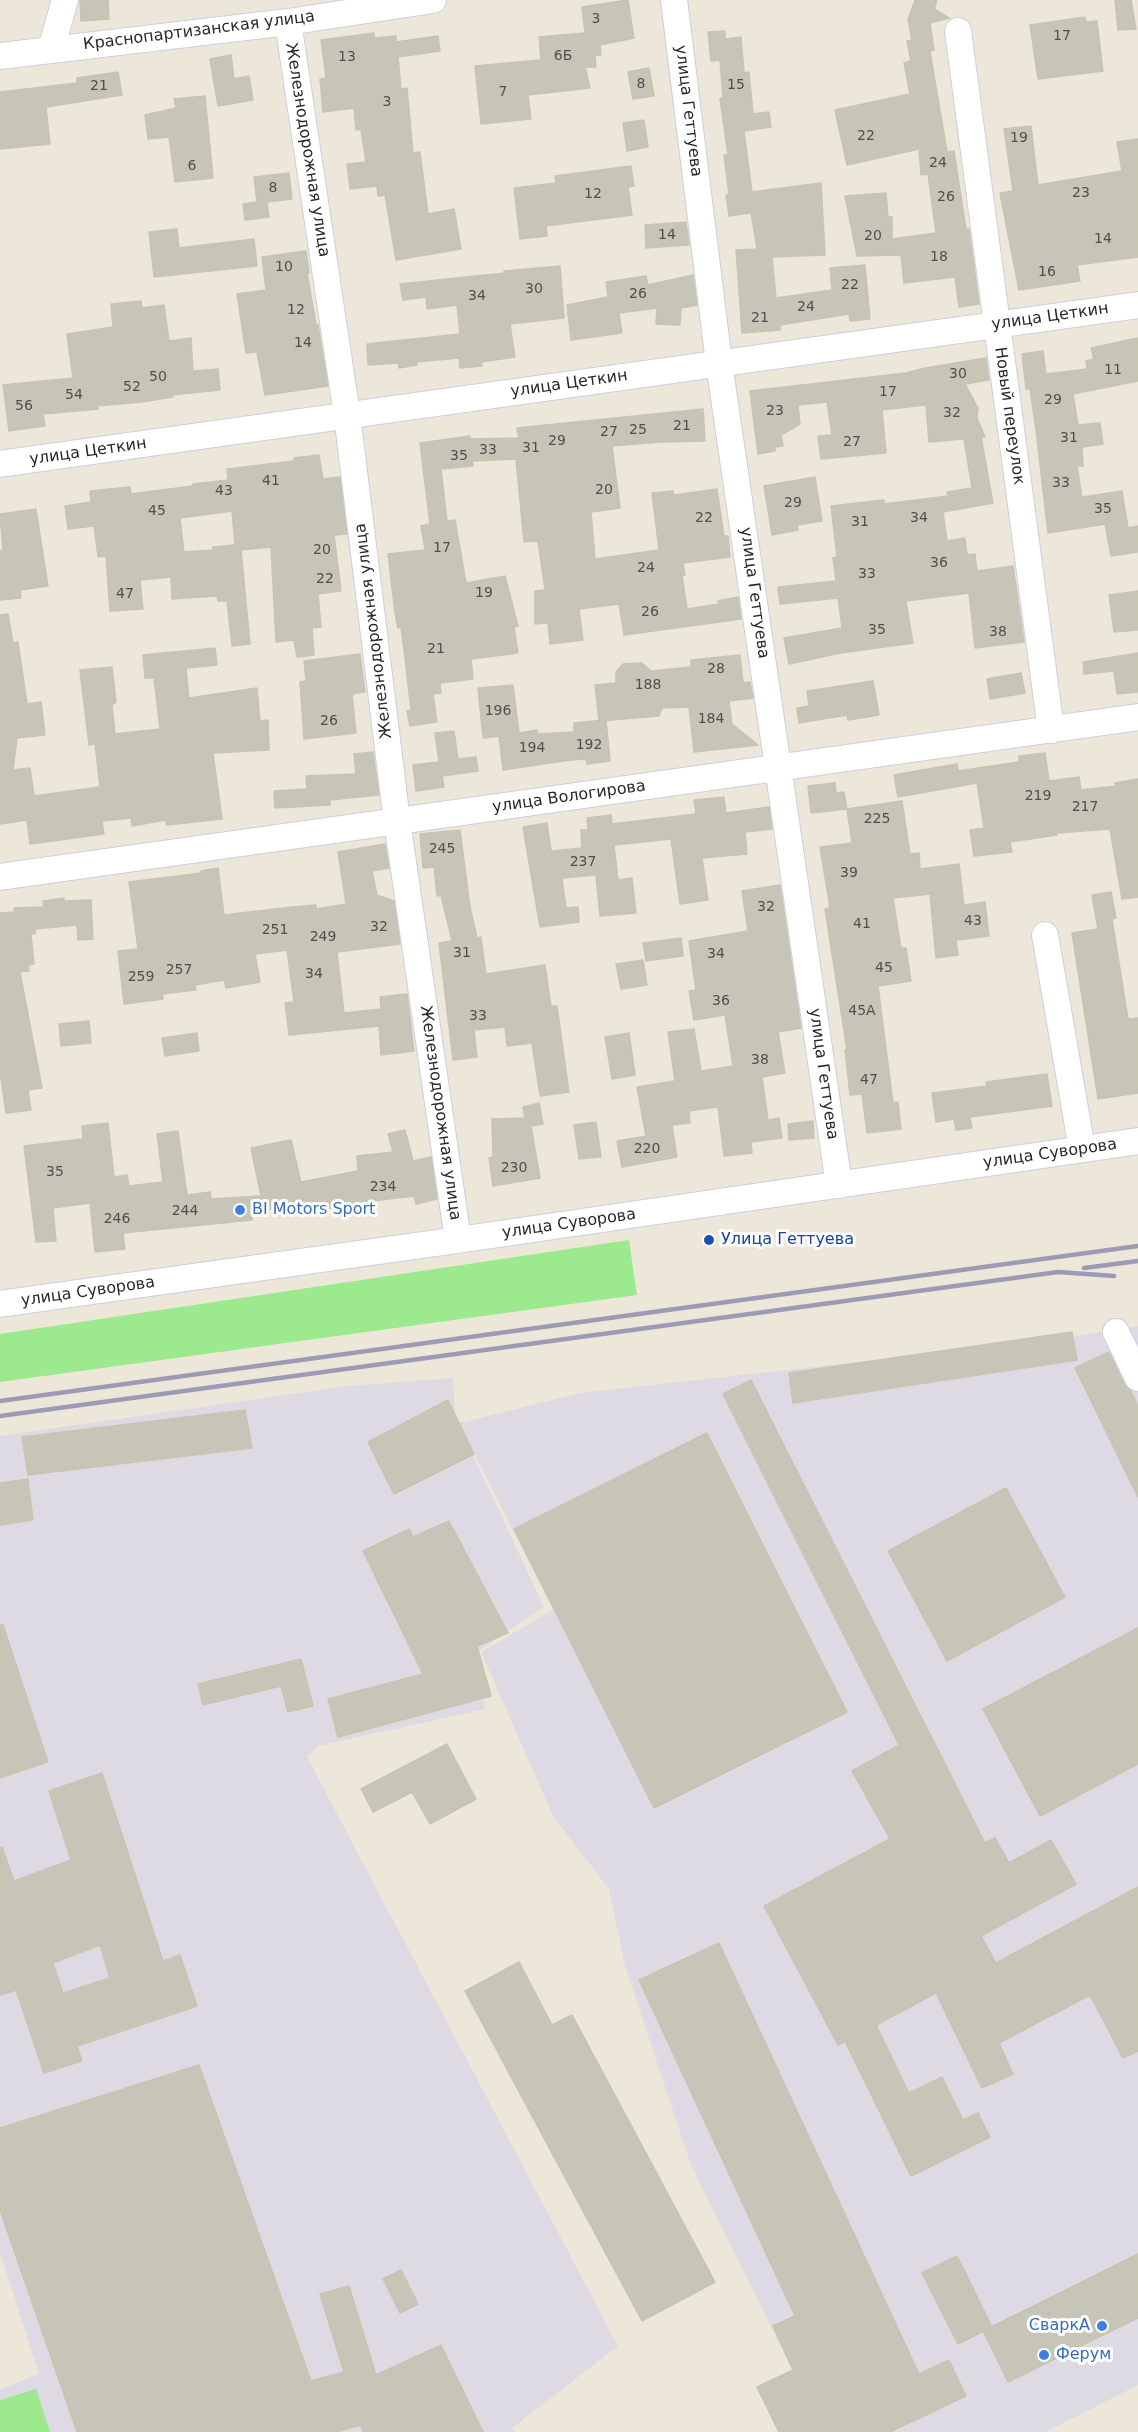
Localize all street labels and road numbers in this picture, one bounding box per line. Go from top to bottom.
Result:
street label: Краснопартизанская улица [82,7,316,55]
street label: Железнодорожная улица [281,41,333,259]
street label: улица Геттуева [670,44,706,178]
street label: улица Цеткин [990,299,1110,335]
street label: Новый переулок [990,346,1028,486]
street label: улица Цеткин [509,366,629,402]
street label: улица Цеткин [28,434,148,470]
street label: Железнодорожная улица [351,522,397,740]
street label: улица Геттуева [735,526,773,660]
street label: улица Вологирова [491,777,647,817]
street label: Железнодорожная улица [415,1004,465,1222]
street label: улица Геттуева [804,1007,842,1141]
street label: улица Суворова [982,1135,1118,1173]
street label: улица Суворова [501,1205,637,1243]
street label: улица Суворова [20,1273,156,1311]

